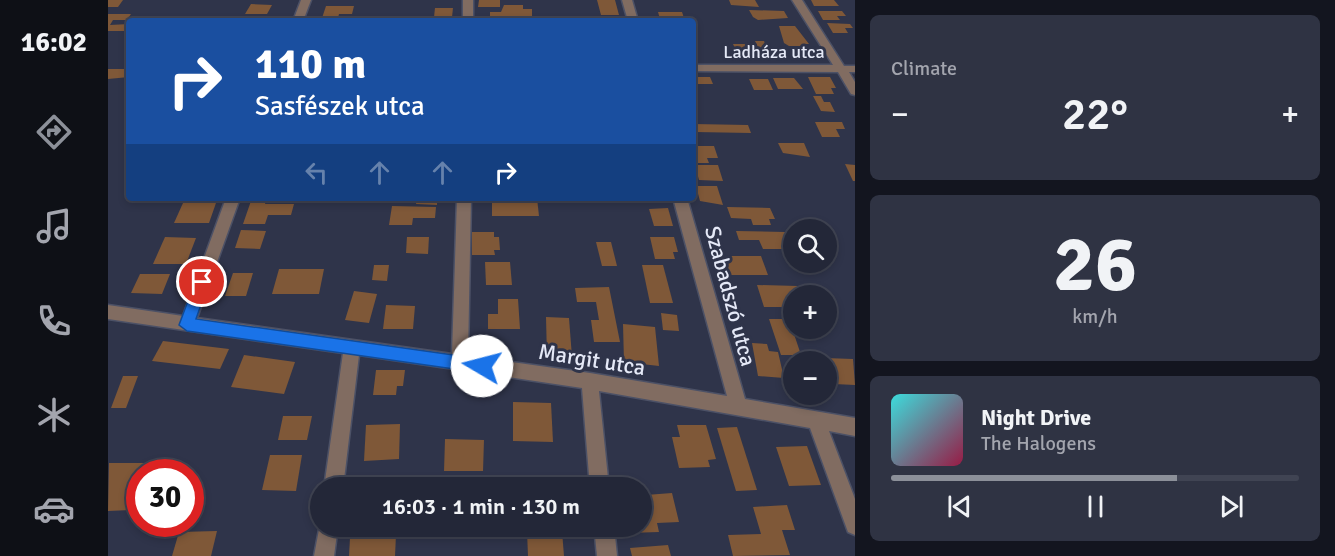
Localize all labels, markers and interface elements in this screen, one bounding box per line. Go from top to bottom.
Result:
text: 16:02 [21,26,87,59]
text: 110 m [255,39,366,90]
street label: Ladháza utca [723,41,825,63]
icon: right [156,42,234,120]
text: Climate [891,56,957,81]
text: 22° [1062,87,1128,142]
text: Sasfészek utca [255,90,425,123]
text: − [891,94,909,135]
text: + [1281,94,1299,135]
icon: directions [33,111,75,153]
icon: left [300,156,333,189]
icon: ahead [363,156,396,189]
icon: ahead [426,156,459,189]
icon: right [489,156,522,189]
icon: music [33,205,75,247]
text: 26 [1053,217,1137,313]
map controls [783,219,837,405]
button: search [783,219,837,273]
street label: Szabadszó utca [699,223,762,369]
pin [176,256,227,307]
icon: arrive [185,265,218,298]
button: + [783,285,837,339]
icon: phone [33,300,75,342]
text: km/h [1072,304,1118,329]
position arrow [450,334,514,398]
street label: Margit utca [537,338,647,381]
button: − [783,351,837,405]
icon: climate [33,394,75,436]
text: Night Drive [981,404,1091,431]
text: The Halogens [981,431,1096,456]
speed limit sign: 30 [126,459,204,537]
icon: car [33,488,75,530]
icon: previous [943,490,976,523]
icon: pause [1079,490,1112,523]
icon: next [1215,490,1248,523]
text: 16:03 · 1 min · 130 m [382,493,580,520]

